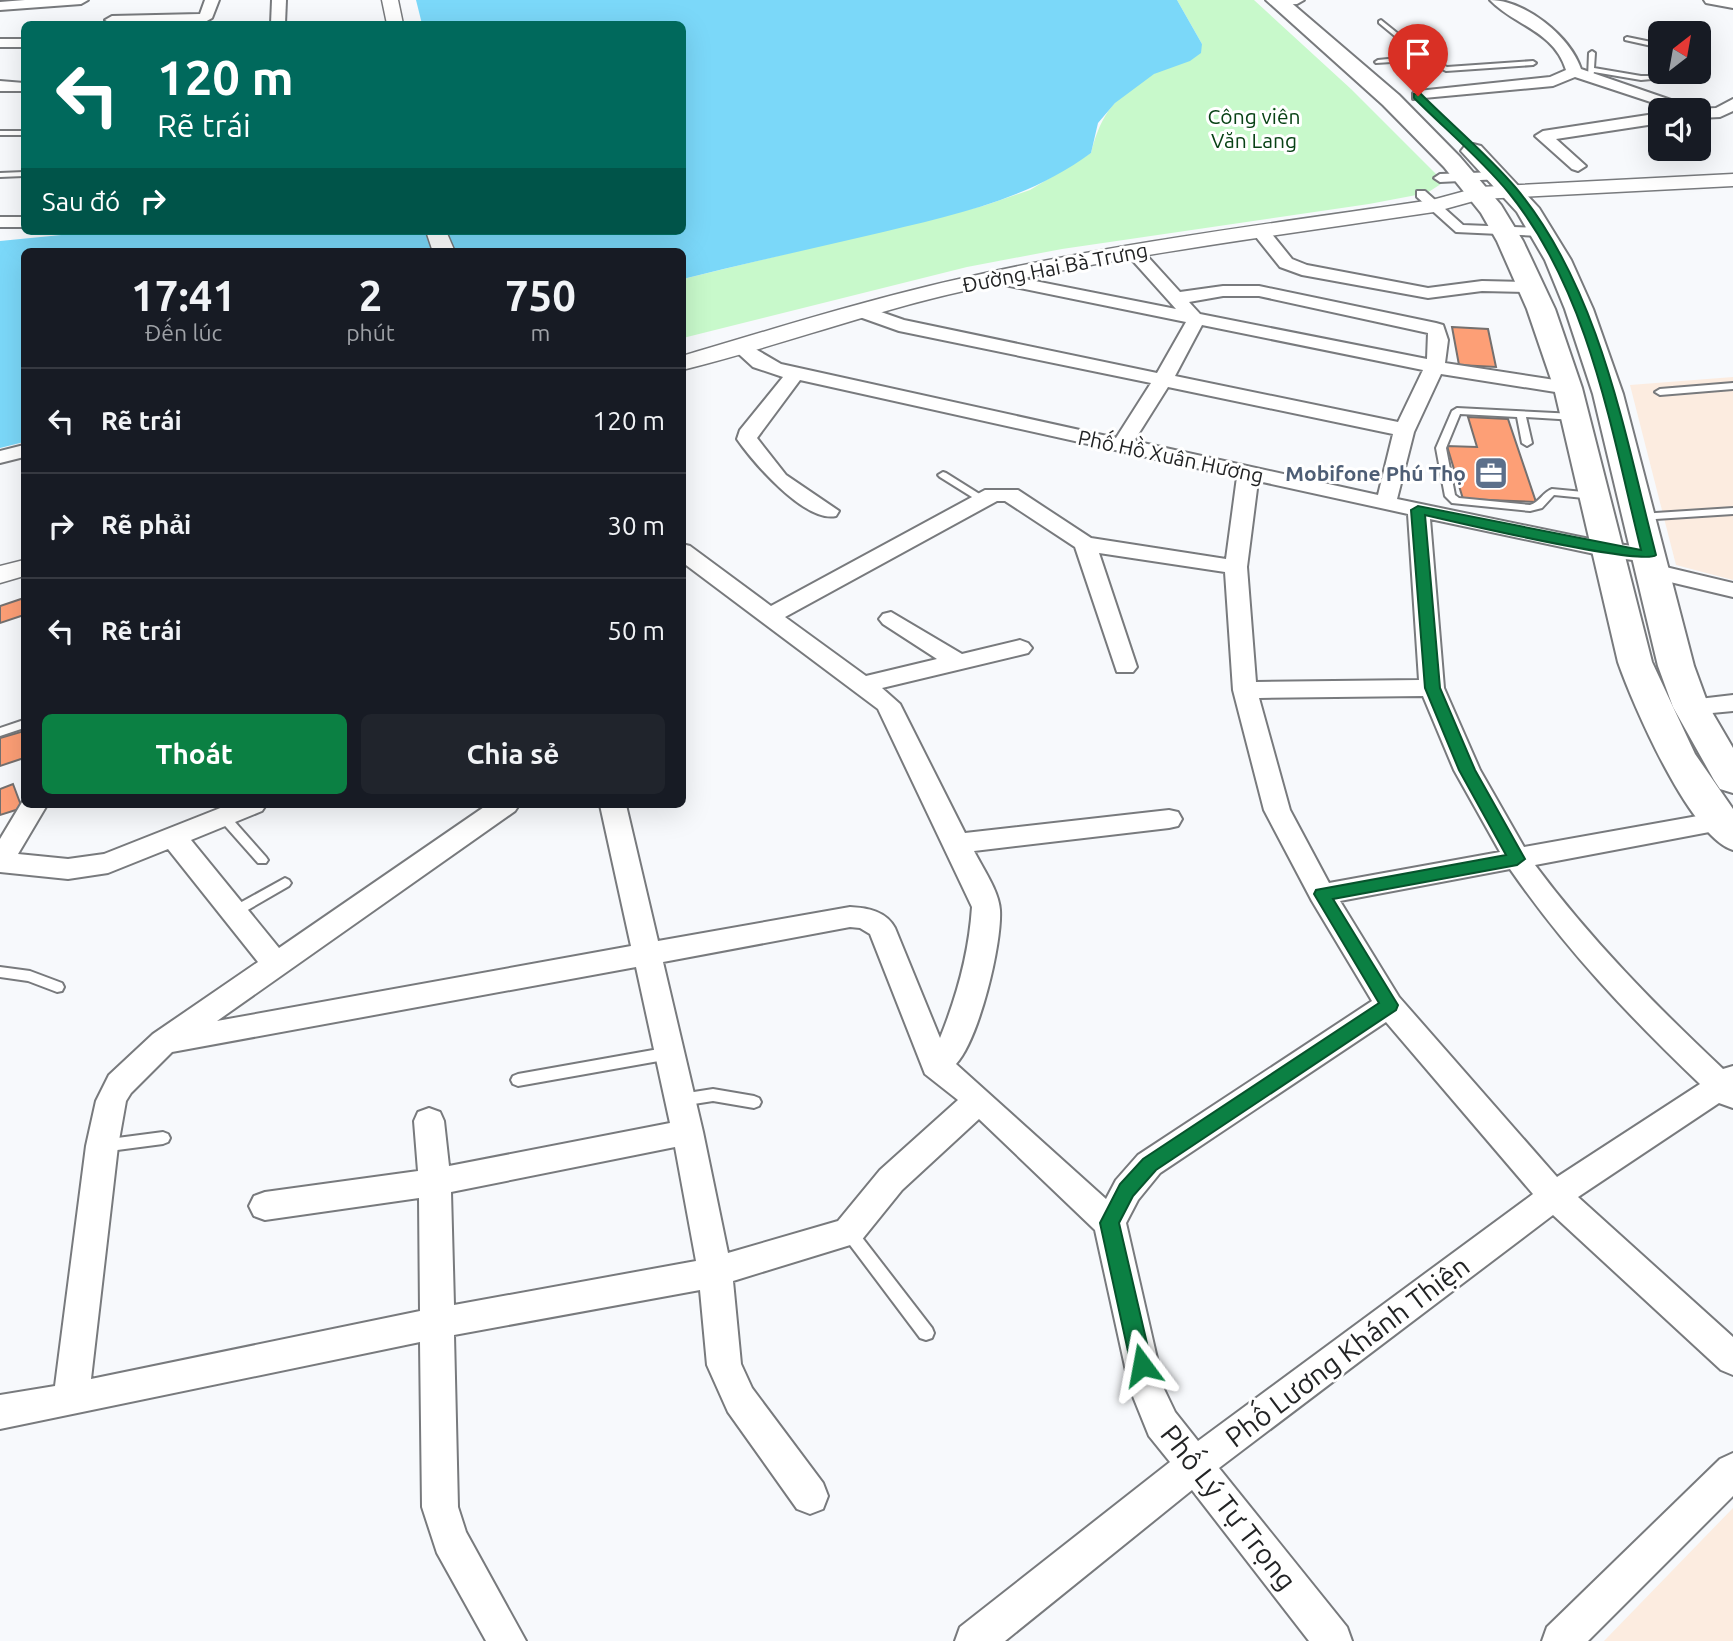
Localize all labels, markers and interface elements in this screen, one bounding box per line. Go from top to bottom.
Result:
north arrow [1648,21,1712,84]
map controls [1648,21,1711,161]
pin [1388,24,1448,96]
icon: arrive [1399,35,1437,73]
icon: left [42,49,133,140]
text: 120 m [157,49,294,104]
button: sound [1648,98,1711,161]
park label: Công viên Văn Lang [1208,104,1300,152]
text: Rẽ trái [157,107,251,143]
icon: right [134,182,172,220]
text: Sau đó [42,187,120,216]
street label: Đường Hai Bà Trưng [960,237,1150,297]
text: 17:41 [131,272,236,319]
text: 2 [359,272,382,319]
text: 750 [505,272,576,319]
text: Đến lúc [145,320,222,345]
text: phút [346,320,395,345]
text: m [531,320,550,345]
icon: left [42,402,80,440]
text: Rẽ trái [101,406,182,435]
text: 120 m [593,406,665,435]
street label: Phố Hồ Xuân Hương [1076,422,1267,487]
office icon: Mobifone Phú Thọ [1472,454,1510,492]
place label: Mobifone Phú Thọ [1285,461,1466,485]
icon: right [42,507,80,545]
text: Rẽ phải [101,510,191,539]
text: 30 m [607,511,665,540]
icon: left [42,612,80,650]
text: Rẽ trái [101,616,182,645]
text: 50 m [607,616,665,645]
button: Thoát [42,714,347,794]
button: Chia sẻ [361,714,665,794]
street label: Phố Lương Khánh Thiện [1217,1247,1475,1453]
position arrow [1105,1328,1179,1402]
street label: Phố Lý Tự Trọng [1155,1417,1305,1596]

